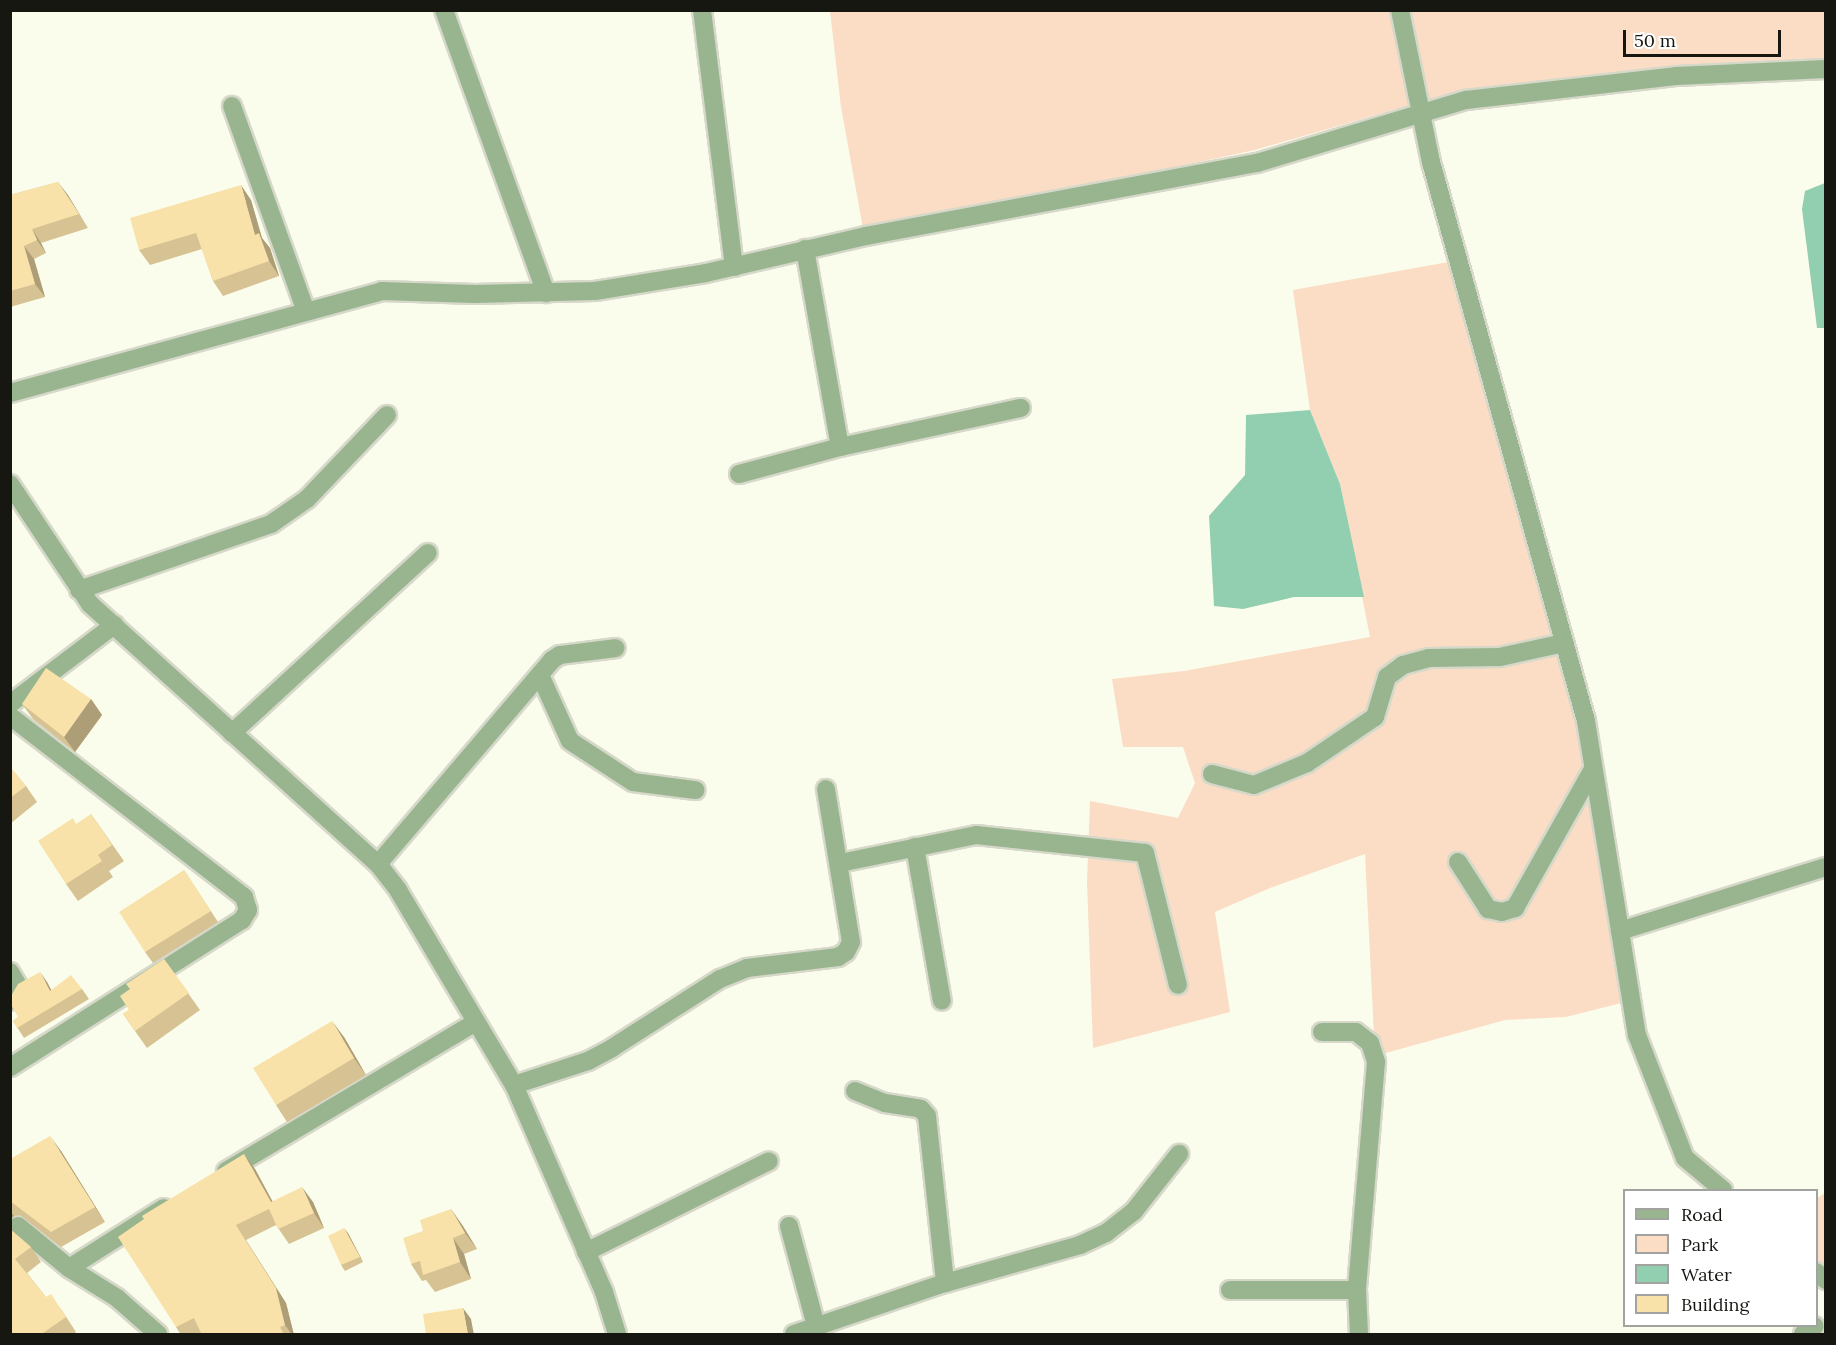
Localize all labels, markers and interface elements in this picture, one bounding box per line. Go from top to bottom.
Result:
scale bar [1626,18,1784,56]
text: 50 m [1634,29,1676,52]
legend [1623,1189,1818,1327]
text: Road [1681,1203,1723,1226]
text: Park [1681,1233,1718,1256]
text: Water [1681,1263,1732,1286]
text: Building [1681,1293,1749,1316]

